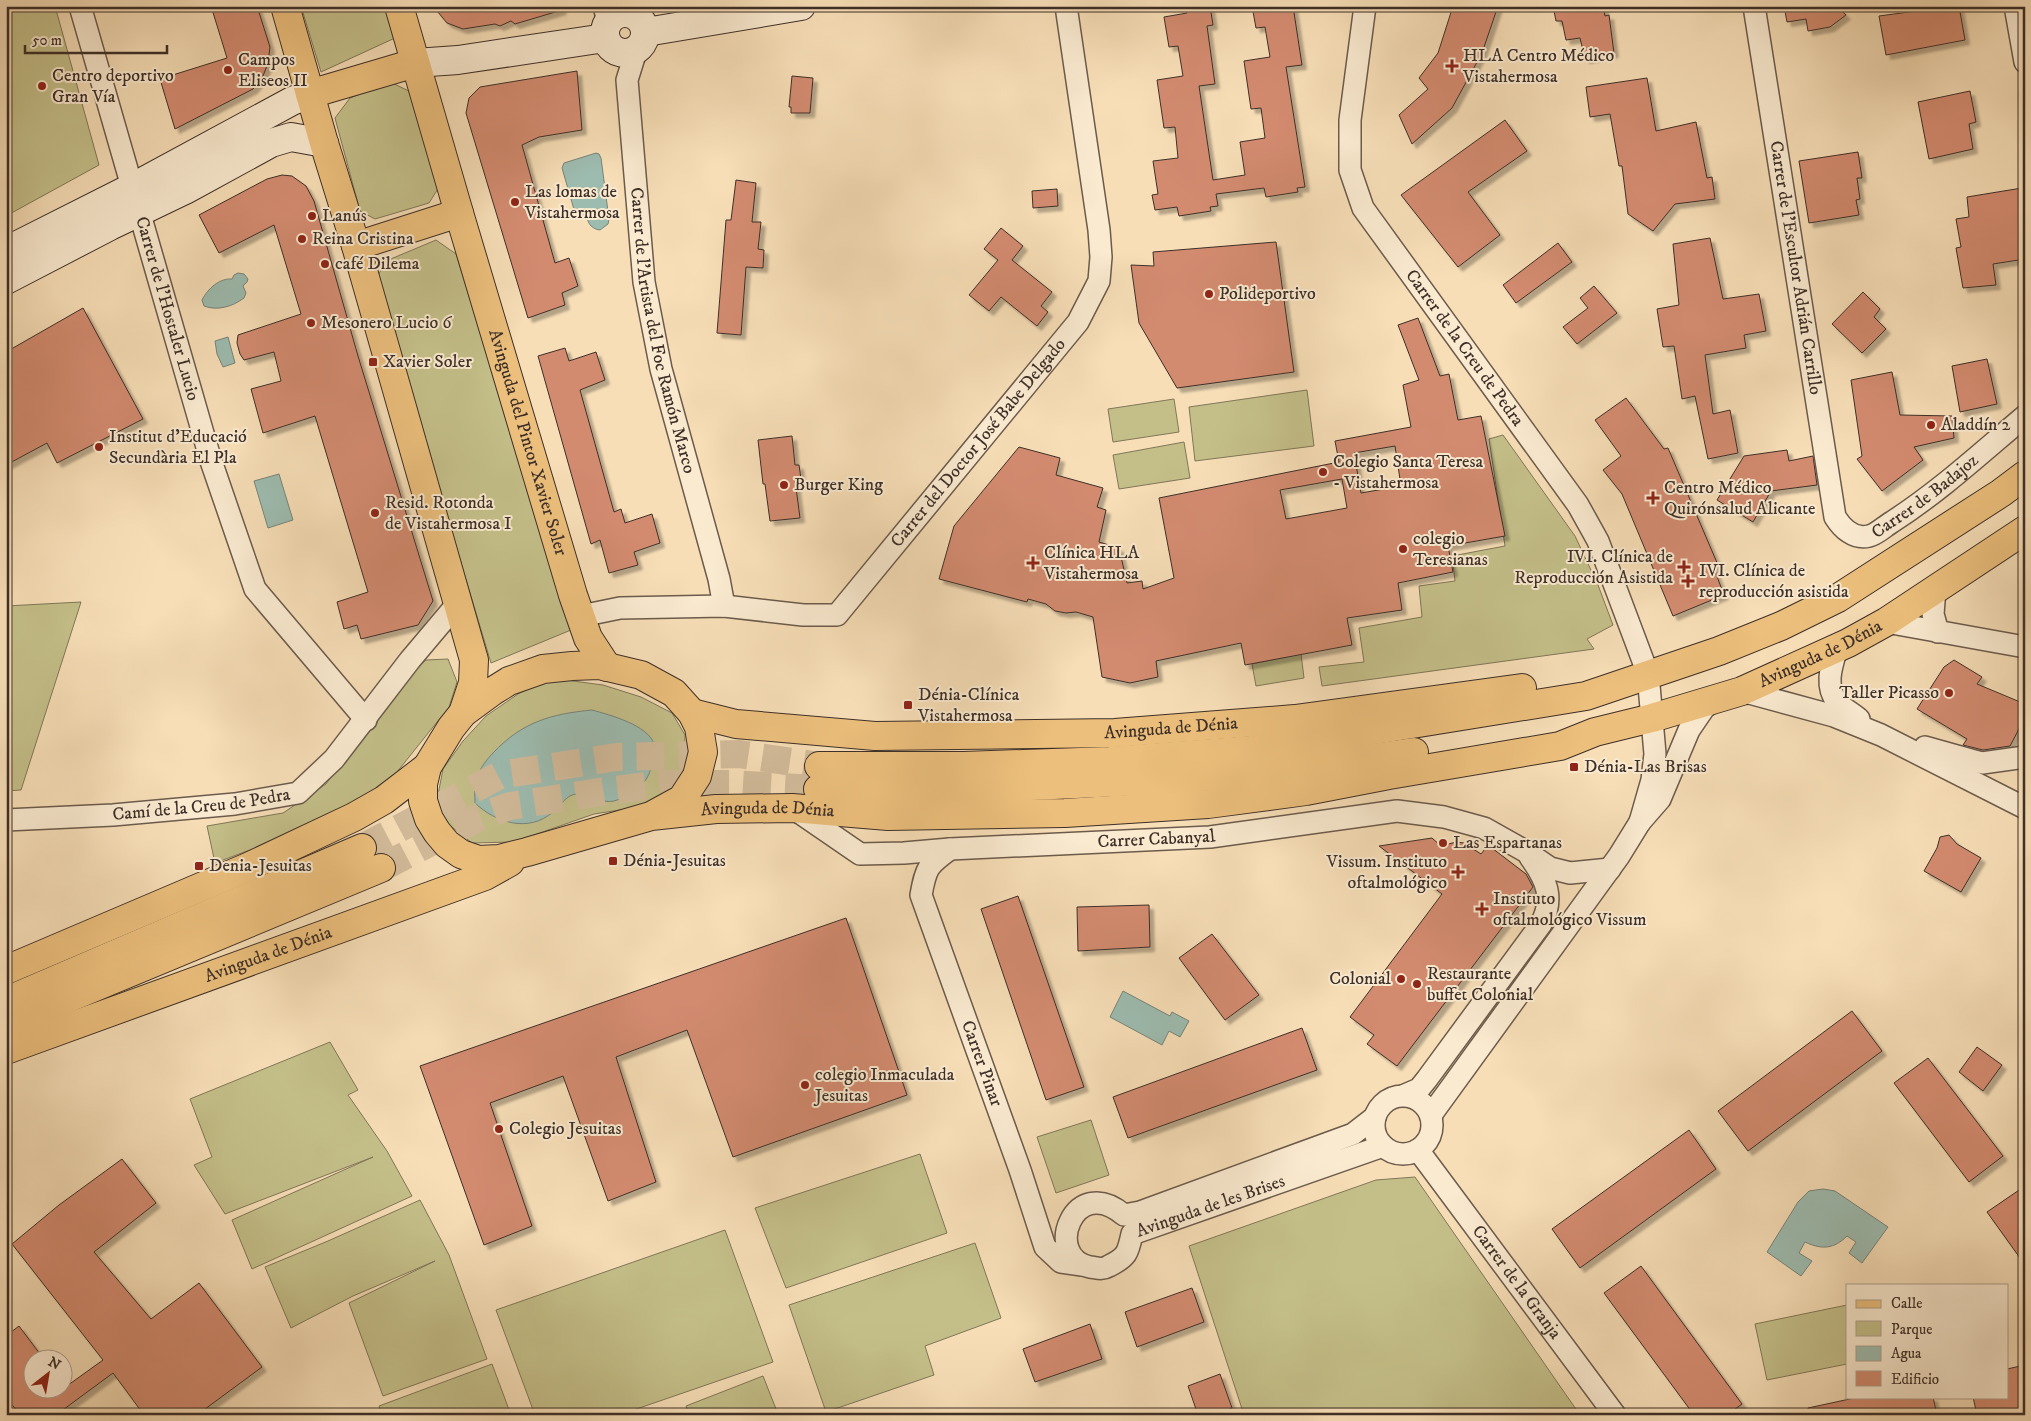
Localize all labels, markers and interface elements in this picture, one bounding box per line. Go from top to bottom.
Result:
scale bar [25,22,168,54]
text: 50 m [32,31,62,50]
place label: HLA Centro Médico Vistahermosa [1462,45,1615,88]
place label: Campos Eliseos II [238,49,308,92]
marker: HLA Centro Médico Vistahermosa [1445,59,1459,73]
marker: Campos Eliseos II [222,64,234,76]
place label: Centro deportivo Gran Vía [52,65,174,108]
marker: Centro deportivo Gran Vía [36,80,48,92]
street label: Carrer de l'Escultor Adrián Carrillo [1765,139,1826,397]
place label: Las lomas de Vistahermosa [524,181,620,224]
street label: Carrer de l'Artista del Foc Ramón Marco [625,187,700,476]
marker: Las lomas de Vistahermosa [509,196,521,208]
place label: Lanús [322,205,367,227]
marker: Lanús [306,210,318,222]
street label: Carrer de l'Hostaler Lucio [130,214,204,404]
place label: Reina Cristina [312,228,414,250]
marker: Reina Cristina [296,233,308,245]
place label: café Dilema [335,253,420,275]
marker: café Dilema [319,258,331,270]
street label: Carrer de la Creu de Pedra [1400,265,1529,431]
place label: Polideportivo [1219,283,1316,305]
marker: Polideportivo [1203,288,1215,300]
place label: Mesonero Lucio 6 [321,312,452,334]
marker: Mesonero Lucio 6 [305,317,317,329]
street label: Avinguda del Pintor Xavier Soler [483,327,572,559]
street label: Carrer del Doctor José Babe Delgado [886,334,1071,552]
place label: Xavier Soler [383,351,472,373]
marker: Xavier Soler [367,356,379,368]
place label: Aladdín 2 [1941,414,2010,436]
marker: Aladdín 2 [1925,419,1937,431]
place label: Institut d'Educació Secundària El Pla [109,426,247,469]
marker: Institut d'Educació Secundària El Pla [93,441,105,453]
street label: Carrer de Badajoz [1868,449,1983,544]
place label: Colegio Santa Teresa - Vistahermosa [1333,451,1484,494]
marker: Colegio Santa Teresa - Vistahermosa [1317,466,1329,478]
place label: Burger King [794,474,883,496]
place label: Centro Médico Quirónsalud Alicante [1664,477,1816,520]
marker: Burger King [778,479,790,491]
marker: Centro Médico Quirónsalud Alicante [1646,491,1660,505]
place label: Resid. Rotonda de Vistahermosa I [385,492,511,535]
marker: Resid. Rotonda de Vistahermosa I [369,507,381,519]
place label: colegio Teresianas [1413,528,1488,571]
place label: Clínica HLA Vistahermosa [1043,542,1140,585]
marker: colegio Teresianas [1397,543,1409,555]
place label: IVI. Clínica de Reproducción Asistida [1514,546,1673,589]
marker: Clínica HLA Vistahermosa [1026,556,1040,570]
marker: IVI. Clínica de Reproducción Asistida [1677,560,1691,574]
place label: IVI. Clínica de reproducción asistida [1699,560,1849,603]
marker: IVI. Clínica de reproducción asistida [1681,574,1695,588]
street label: Avinguda de Dénia [1755,615,1886,693]
place label: Taller Picasso [1839,682,1939,704]
place label: Dénia-Clínica Vistahermosa [917,684,1020,727]
marker: Taller Picasso [1943,687,1955,699]
marker: Dénia-Clínica Vistahermosa [902,699,914,711]
street label: Avinguda de Dénia [1104,712,1239,744]
place label: Dénia-Las Brisas [1584,756,1707,778]
marker: Dénia-Las Brisas [1568,761,1580,773]
street label: Camí de la Creu de Pedra [111,784,292,826]
street label: Avinguda de Dénia [700,797,836,823]
street label: Carrer Cabanyal [1097,825,1217,853]
place label: Las Espartanas [1453,832,1562,854]
marker: Las Espartanas [1437,837,1449,849]
place label: Dénia-Jesuitas [623,850,726,872]
place label: Vissum. Instituto oftalmológico [1326,851,1447,894]
place label: Denia-Jesuitas [209,855,312,877]
marker: Dénia-Jesuitas [607,855,619,867]
marker: Denia-Jesuitas [193,860,205,872]
marker: Vissum. Instituto oftalmológico [1451,865,1465,879]
place label: Instituto oftalmológico Vissum [1493,888,1646,931]
marker: Instituto oftalmológico Vissum [1475,902,1489,916]
street label: Avinguda de Dénia [202,921,335,988]
place label: Restaurante buffet Colonial [1427,963,1534,1006]
place label: Colonial [1329,968,1392,990]
marker: Colonial [1395,973,1407,985]
marker: Restaurante buffet Colonial [1411,978,1423,990]
street label: Carrer Pinar [956,1018,1007,1110]
place label: colegio Inmaculada Jesuitas [813,1064,955,1107]
marker: colegio Inmaculada Jesuitas [799,1079,811,1091]
place label: Colegio Jesuitas [509,1118,621,1140]
marker: Colegio Jesuitas [493,1123,505,1135]
street label: Avinguda de les Brises [1133,1170,1288,1243]
street label: Carrer de la Granja [1467,1221,1566,1344]
legend [1846,1284,2008,1398]
text: Calle [1891,1294,1923,1313]
text: Parque [1891,1320,1932,1339]
text: Agua [1891,1344,1922,1363]
north arrow [22,1348,72,1398]
text: N [45,1353,64,1375]
text: Edificio [1891,1370,1939,1389]

